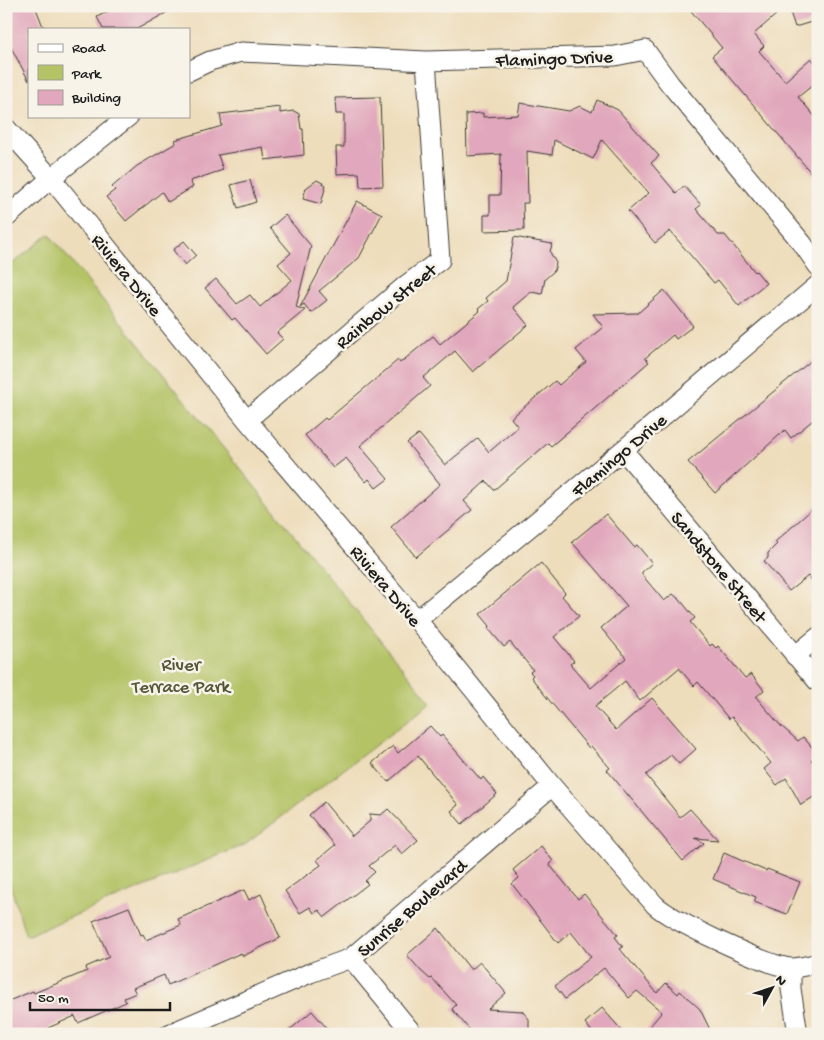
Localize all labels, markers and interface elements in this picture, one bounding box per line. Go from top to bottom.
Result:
legend [28,28,190,118]
text: Road [72,40,106,58]
street label: Flamingo Drive [494,47,614,74]
text: Park [71,66,102,84]
text: Building [71,90,121,108]
street label: Riviera Drive [85,230,166,322]
street label: Rainbow Street [332,259,444,355]
street label: Flamingo Drive [567,410,673,504]
street label: Sandstone Street [664,508,772,630]
street label: Riviera Drive [344,542,425,633]
park label: River Terrace Park [131,655,232,700]
street label: Sunrise Boulevard [354,854,474,964]
north arrow [746,962,796,1012]
text: N [771,972,789,990]
scale bar [30,980,170,1012]
text: 50 m [38,990,69,1008]

